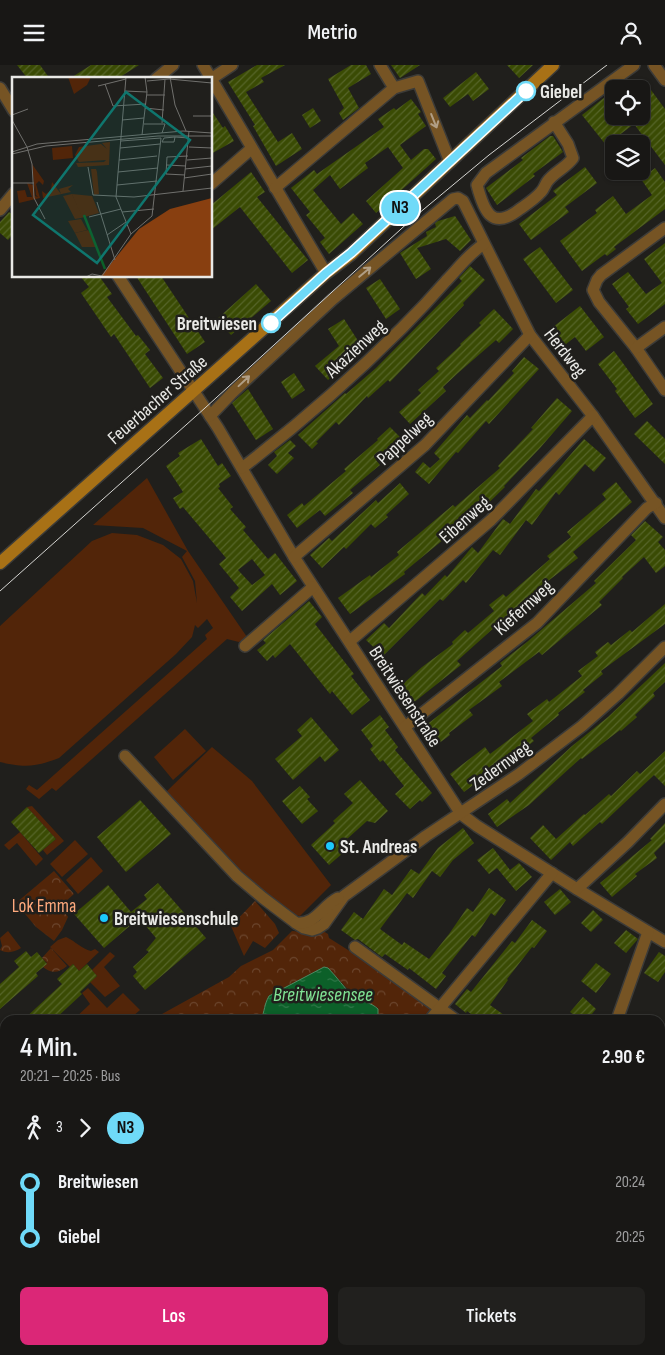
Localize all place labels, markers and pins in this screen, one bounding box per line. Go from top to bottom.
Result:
marker: Giebel [516,81,536,101]
place label: Giebel [540,81,582,104]
place label: Breitwiesen [177,313,257,336]
marker: Breitwiesen [261,313,281,333]
place label: St. Andreas [340,836,417,859]
marker: St. Andreas [324,840,336,852]
place label: Breitwiesenschule [114,908,238,931]
marker: Breitwiesenschule [98,912,110,924]

